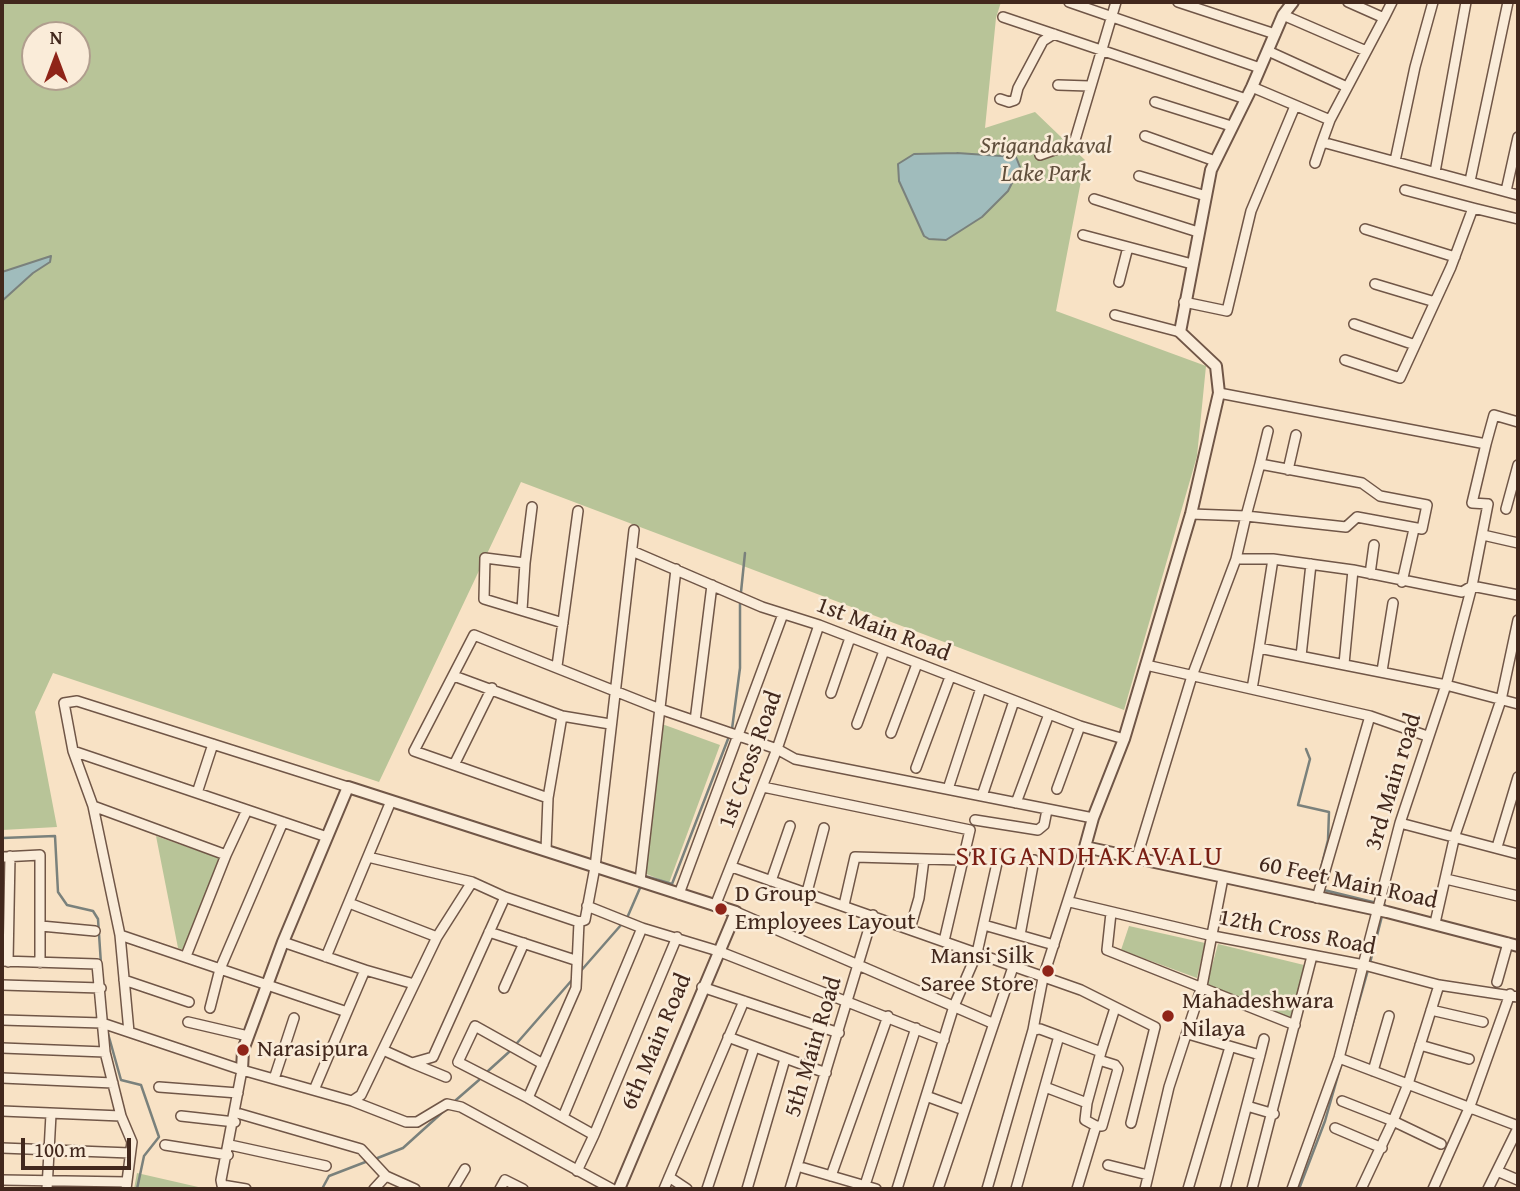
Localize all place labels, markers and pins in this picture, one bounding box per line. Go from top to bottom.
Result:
place label: D Group Employees Layout [735,881,916,937]
marker: D Group Employees Layout [713,901,729,917]
place label: Mansi Silk Saree Store [920,943,1034,999]
marker: Mansi Silk Saree Store [1040,963,1056,979]
place label: Mahadeshwara Nilaya [1182,988,1334,1044]
marker: Mahadeshwara Nilaya [1160,1008,1176,1024]
place label: Narasipura [257,1036,368,1064]
marker: Narasipura [235,1042,251,1058]

